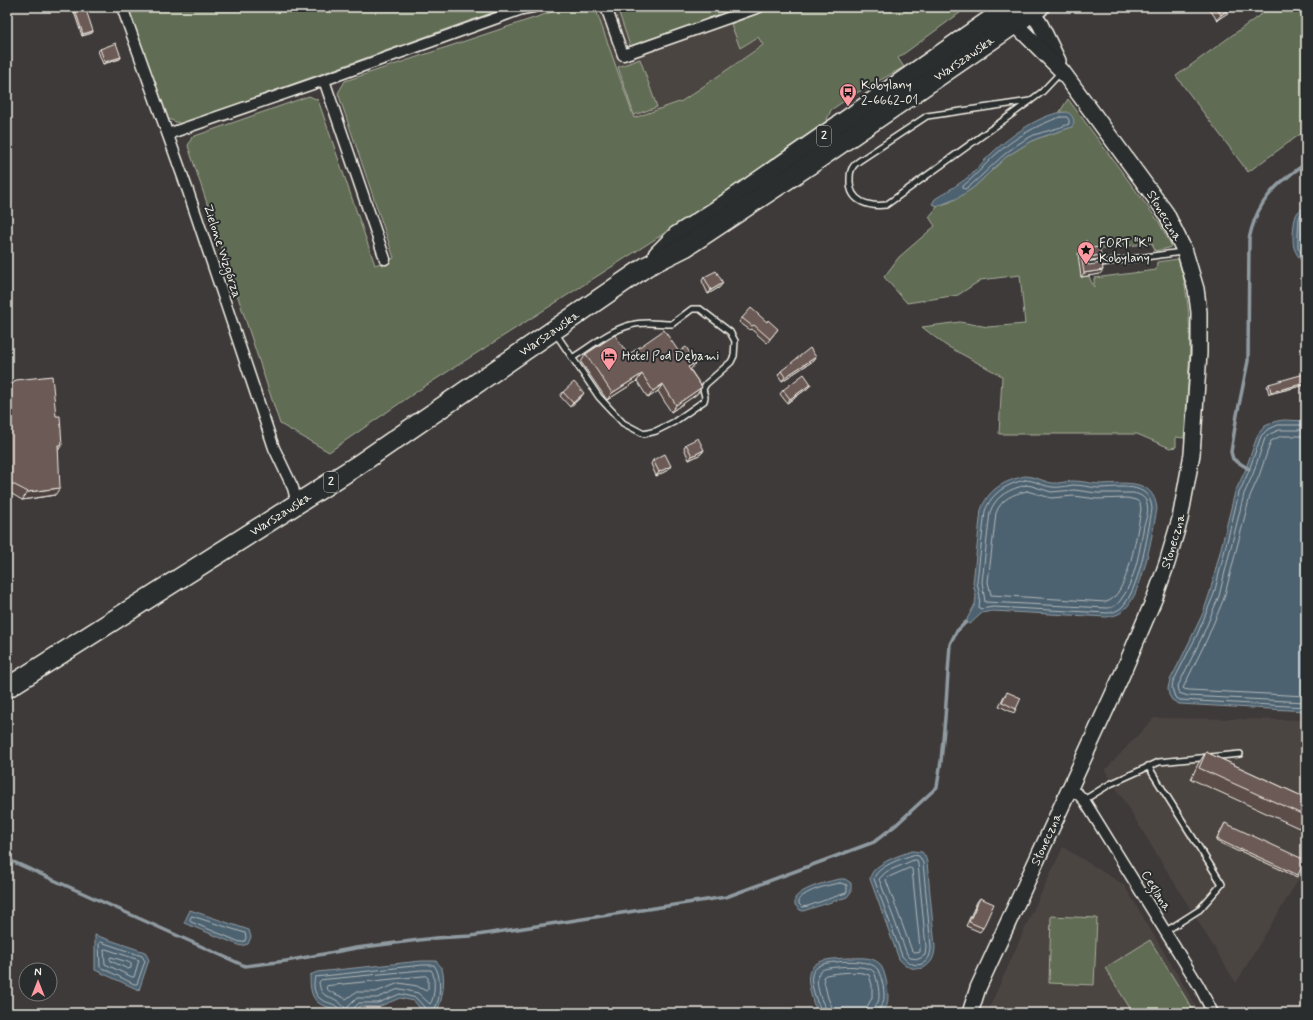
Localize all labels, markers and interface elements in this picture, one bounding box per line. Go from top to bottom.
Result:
street label: Warszawska [931,32,998,85]
place label: Kobylany 2-6662-01 [861,77,918,109]
bus stop icon: Kobylany 2-6662-01 [838,82,858,107]
road number: 2 [817,126,831,146]
street label: Słoneczna [1142,187,1186,245]
street label: Zielone Wzgórza [198,202,245,300]
place label: FORT "K" Kobylany [1099,235,1152,267]
place icon: FORT "K" Kobylany [1076,240,1096,265]
street label: Warszawska [516,306,583,360]
hotel icon: Hotel Pod Dębami [599,346,619,371]
place label: Hotel Pod Dębami [622,348,719,365]
road number: 2 [324,472,338,492]
street label: Warszawska [246,488,315,540]
street label: Słoneczna [1157,512,1189,571]
street label: Słoneczna [1027,810,1066,868]
street label: Ceglana [1135,867,1175,916]
north arrow [18,962,58,1002]
text: N [34,966,42,980]

